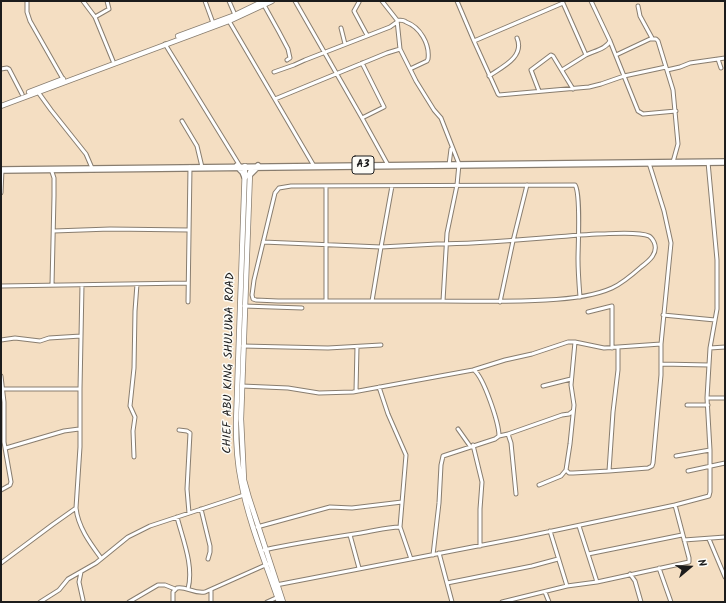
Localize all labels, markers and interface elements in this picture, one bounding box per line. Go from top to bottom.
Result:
road number: A3 [352,156,374,174]
street label: CHIEF ABU KING SHULUWA ROAD [221,272,239,454]
north arrow [670,547,710,587]
text: N [692,557,711,569]

